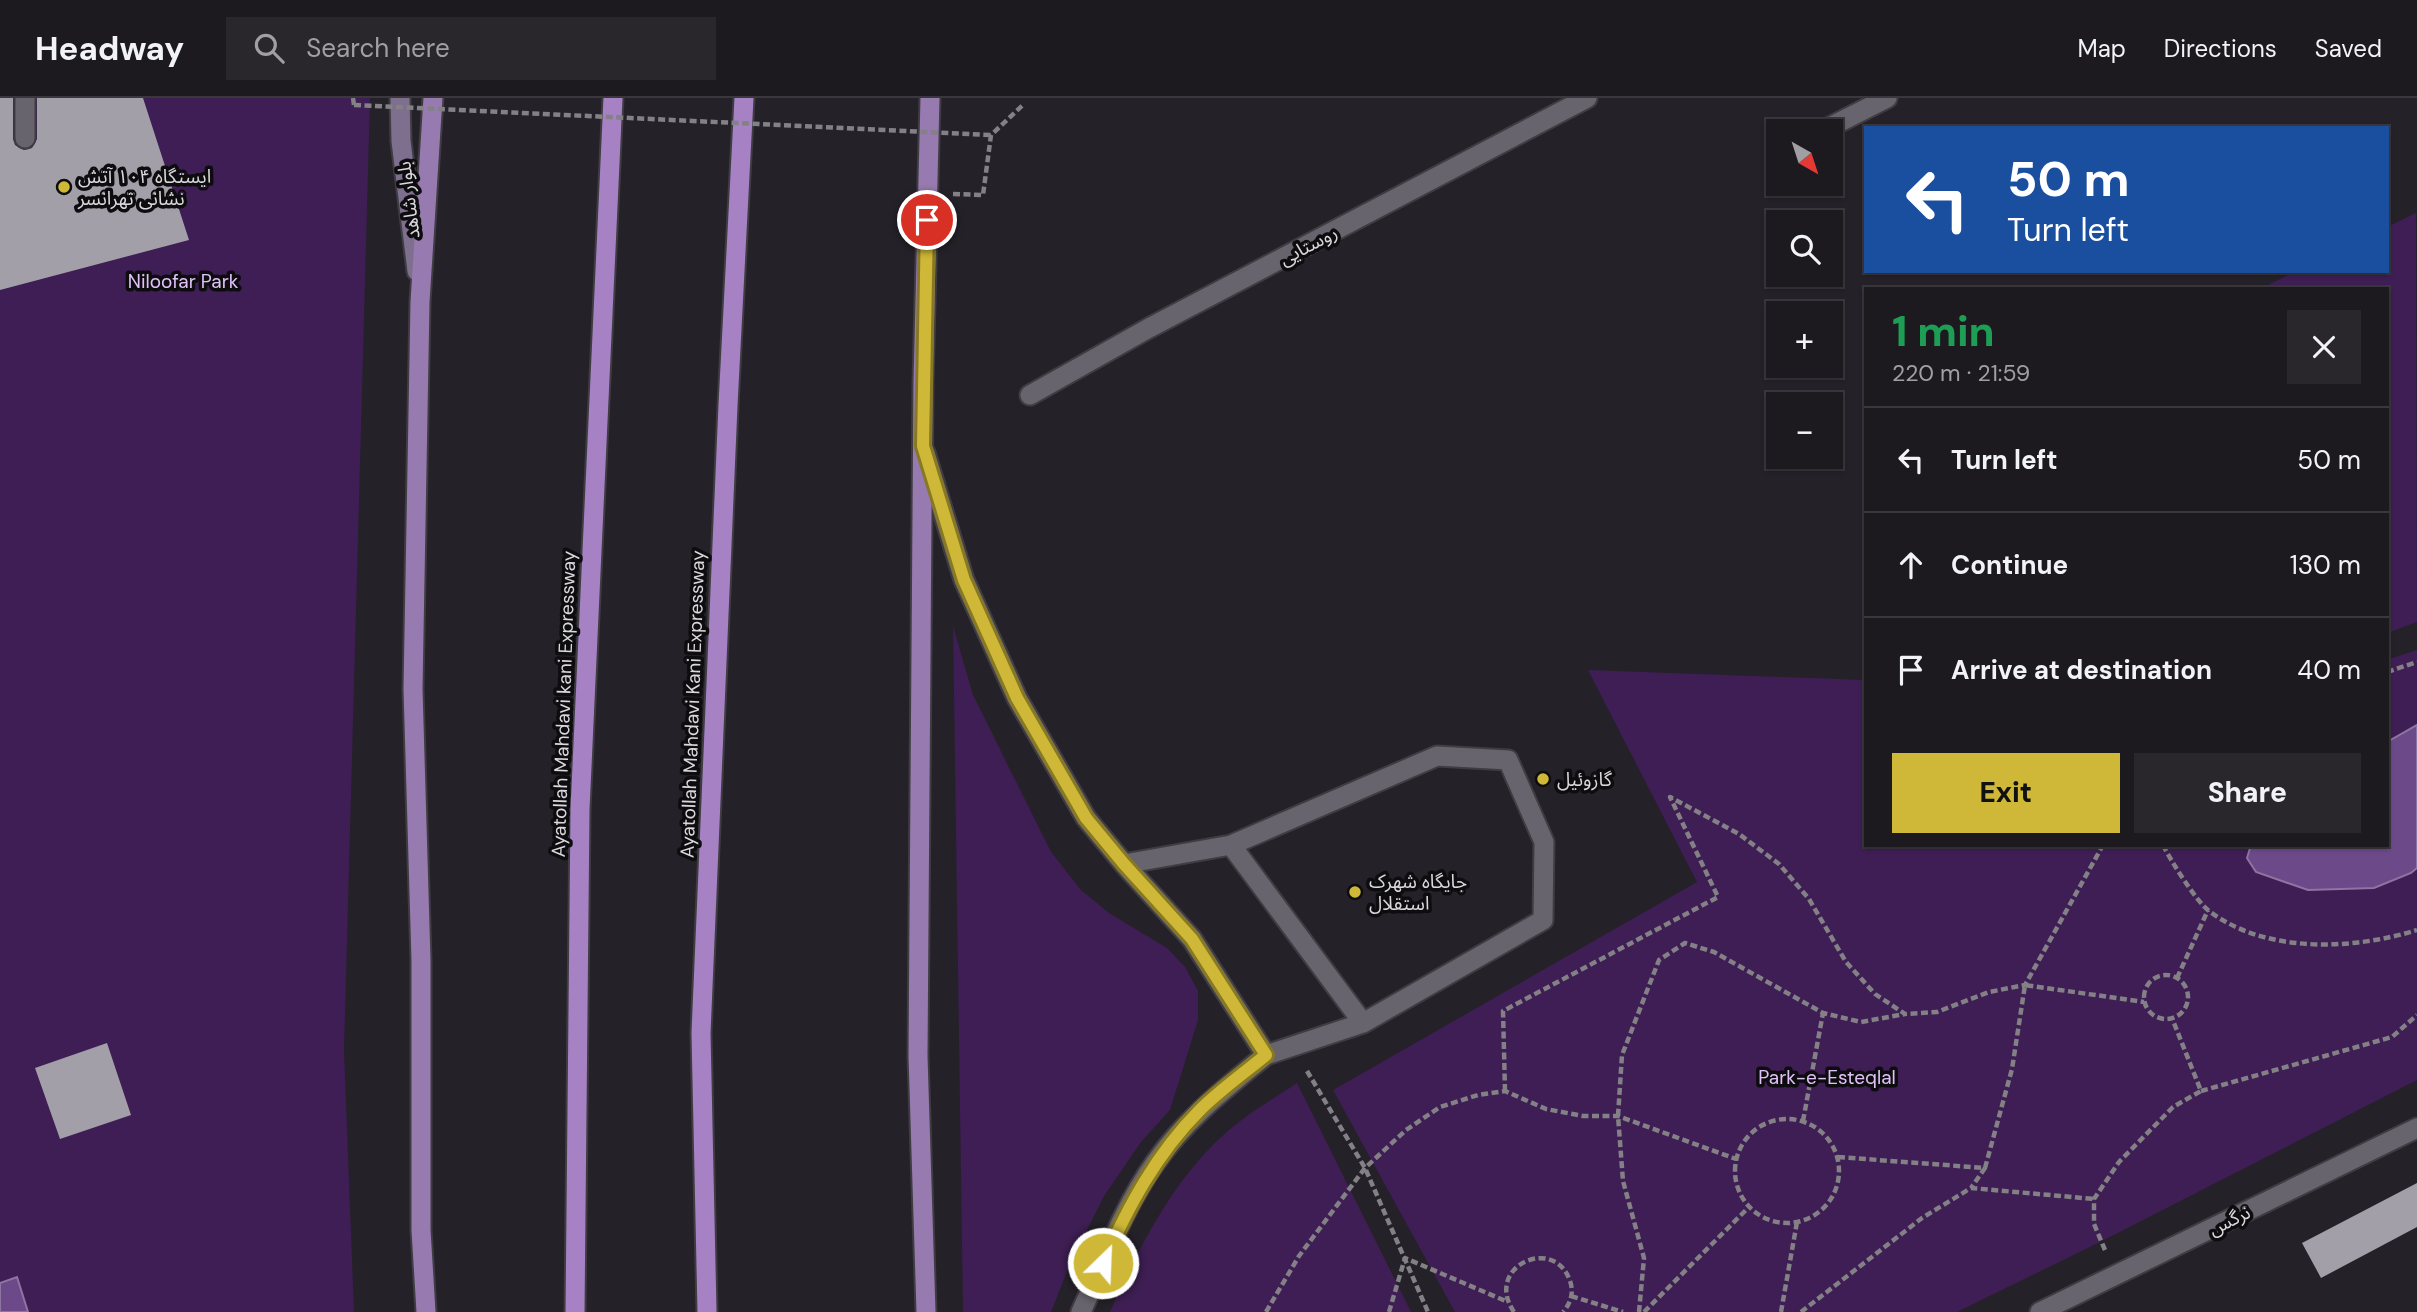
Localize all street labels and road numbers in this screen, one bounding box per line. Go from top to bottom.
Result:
street label: بلوار شاهد [391,160,426,240]
street label: روستایی [1275,220,1342,271]
street label: Ayatollah Mahdavi Kani Expressway [675,549,710,858]
street label: Ayatollah Mahdavi kani Expressway [546,550,581,858]
street label: نرگس [2204,1200,2254,1241]

